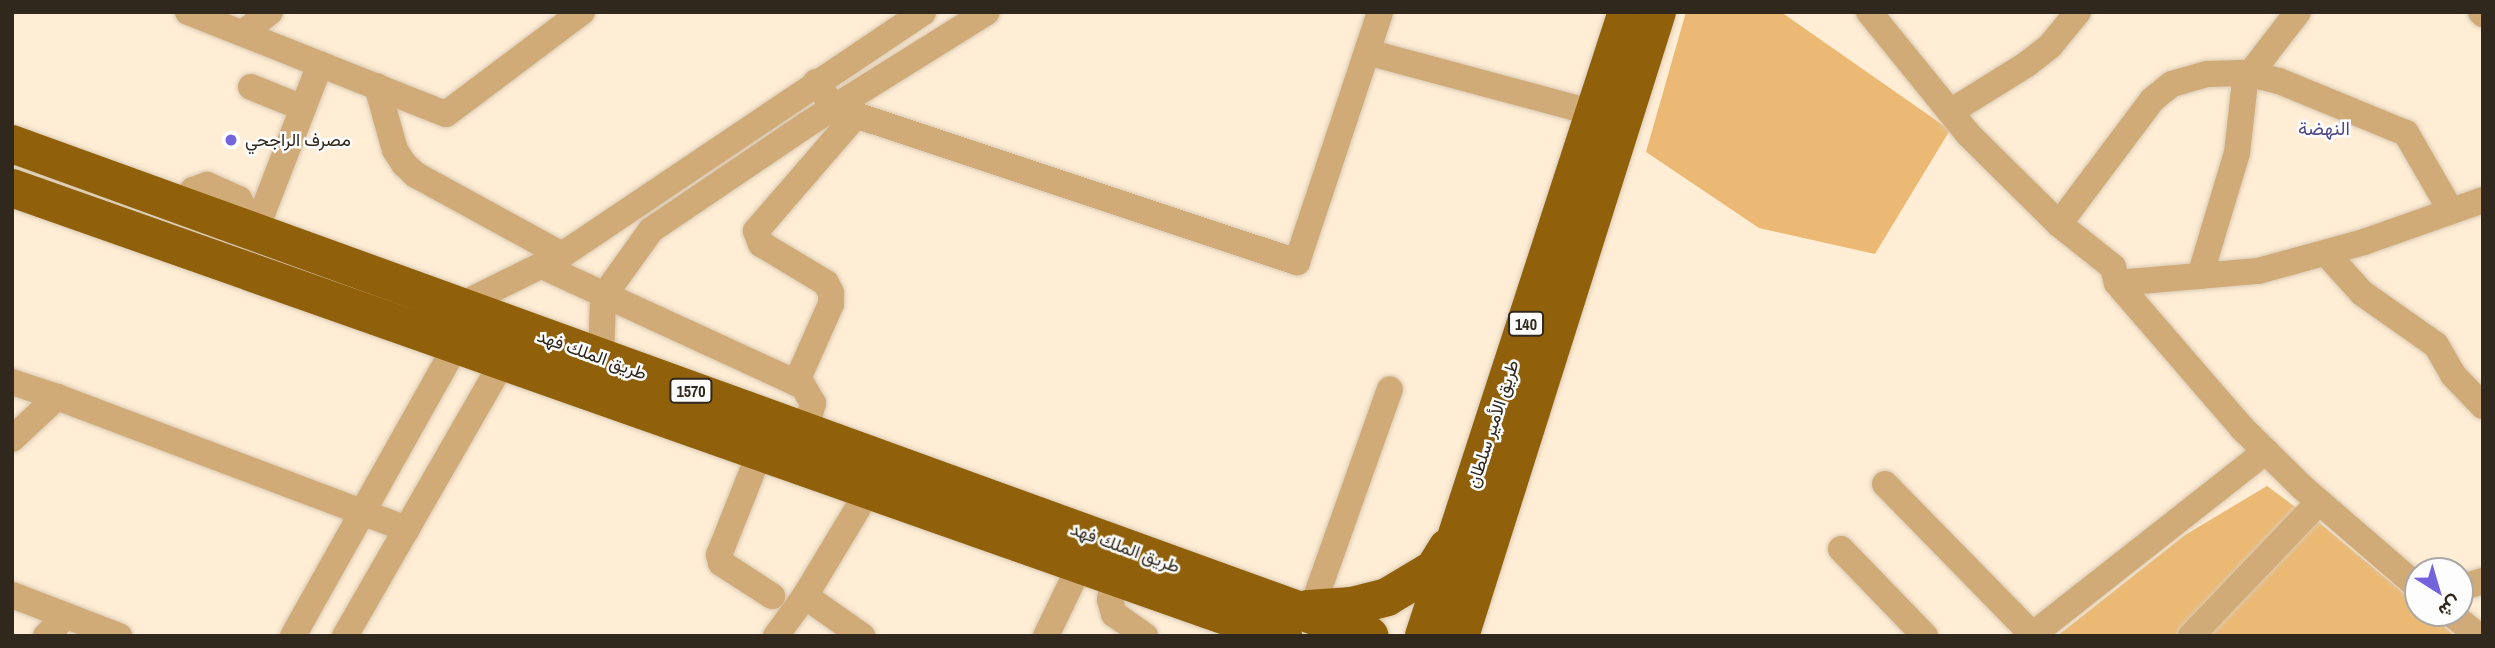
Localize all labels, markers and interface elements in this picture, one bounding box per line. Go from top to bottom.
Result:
district label: النهضة [2298,118,2350,140]
place label: مصرف الراجحي [245,129,351,151]
marker: مصرف الراجحي [223,132,239,148]
road number: 140 [1507,312,1545,336]
street label: طريق الملك فهد [534,325,650,385]
street label: طريق الأمير سلطان [1462,357,1524,491]
road number: 1570 [668,378,714,404]
street label: طريق الملك فهد [1067,518,1183,578]
north arrow [2404,557,2474,627]
text: ش [2433,590,2467,624]

